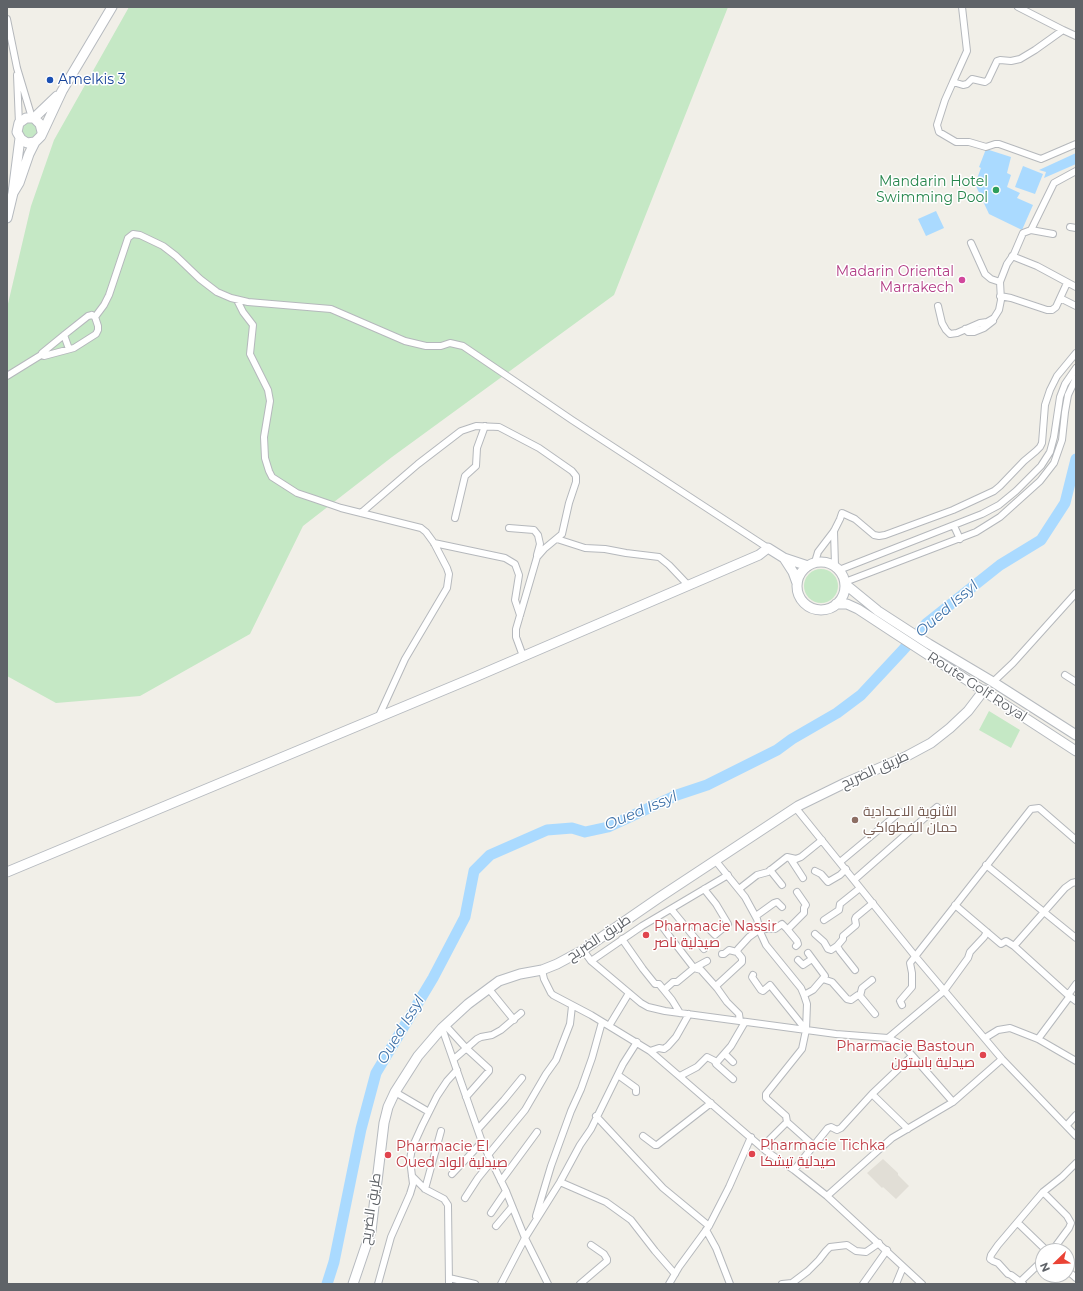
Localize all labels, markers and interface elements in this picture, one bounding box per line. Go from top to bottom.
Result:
place label: Amelkis 3 [58,72,126,88]
marker: Amelkis 3 [45,75,55,85]
place label: Mandarin Hotel Swimming Pool [876,174,988,206]
marker: Mandarin Hotel Swimming Pool [991,185,1001,195]
place label: Madarin Oriental Marrakech [836,264,954,296]
marker: Madarin Oriental Marrakech [957,275,967,285]
water label: Oued Issyl [912,577,982,641]
street label: Route Golf Royal [924,648,1030,726]
street label: طريق الضريح [838,748,912,792]
water label: Oued Issyl [602,788,680,834]
place label: الثانوية الاعدادية حمان الفطواكي [863,804,957,836]
marker: الثانوية الاعدادية حمان الفطواكي [850,815,860,825]
street label: طريق الضريح [564,911,634,965]
place label: Pharmacie Nassir صيدلية ناصر [654,919,777,952]
marker: Pharmacie Nassir صيدلية ناصر [641,930,651,940]
water label: Oued Issyl [373,992,429,1068]
place label: Pharmacie Bastoun صيدلية باستون [836,1039,975,1072]
marker: Pharmacie Bastoun صيدلية باستون [978,1050,988,1060]
place label: Pharmacie Tichka صيدلية تيشكا [760,1138,886,1170]
place label: Pharmacie El Oued صيدلية الواد [396,1139,508,1172]
marker: Pharmacie Tichka صيدلية تيشكا [747,1149,757,1159]
marker: Pharmacie El Oued صيدلية الواد [383,1150,393,1160]
street label: طريق الضريح [357,1172,385,1246]
north arrow [1035,1243,1075,1283]
text: N [1037,1260,1053,1274]

